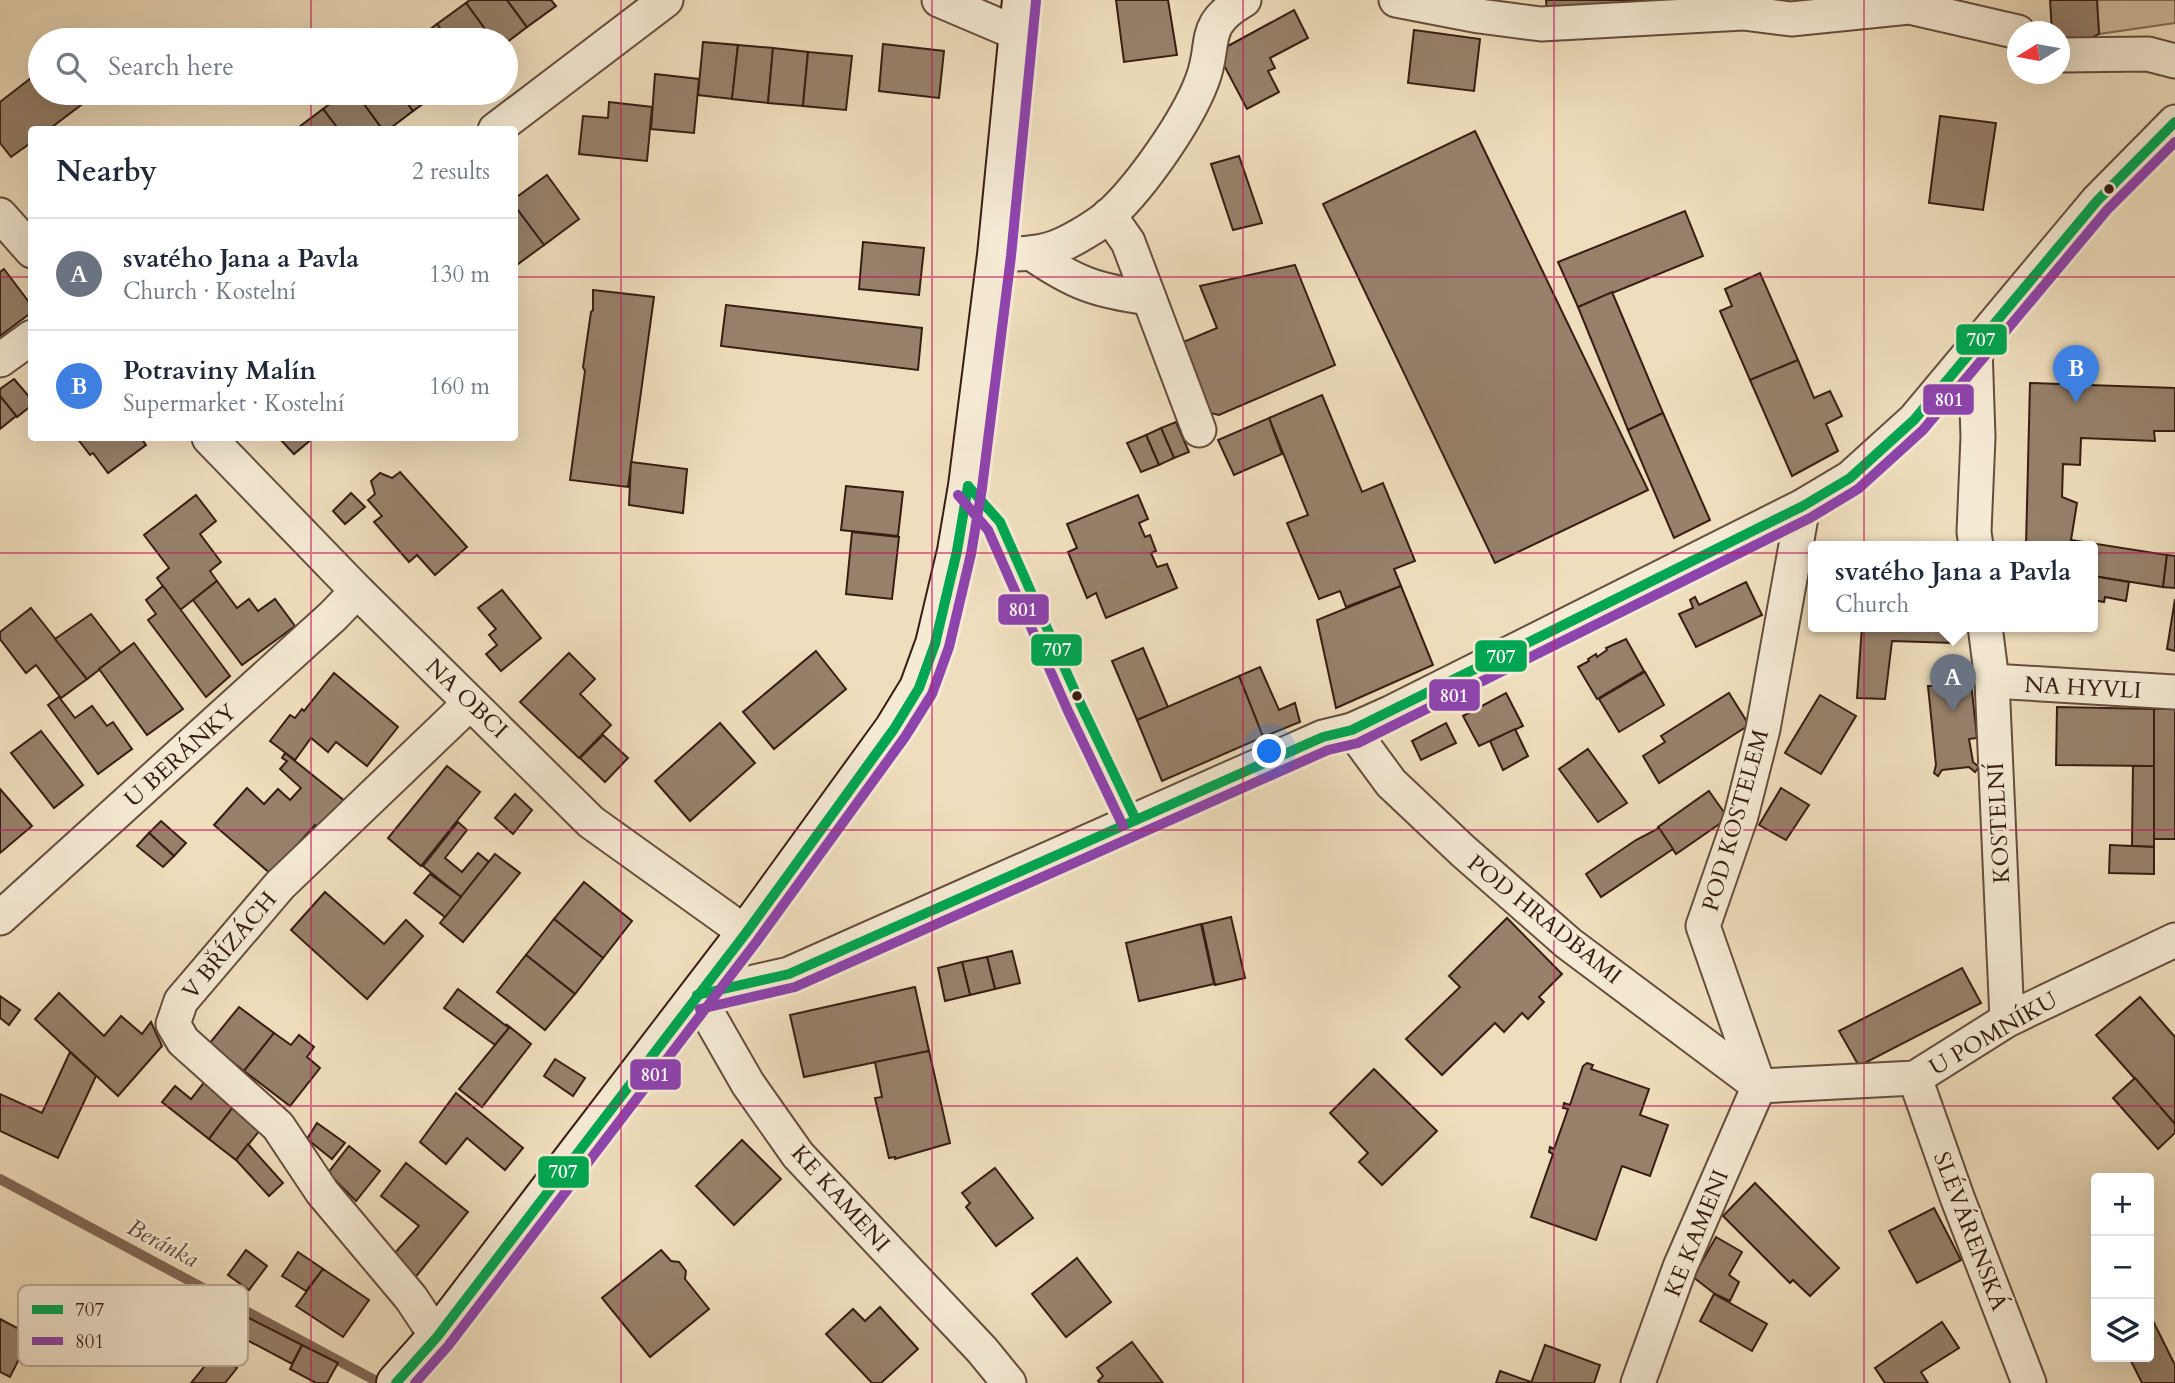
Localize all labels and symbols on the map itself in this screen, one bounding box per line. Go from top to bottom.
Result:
north arrow [2007,21,2070,84]
unlabelled marker [2102,182,2116,196]
line badge: 707 [1955,323,2008,356]
text: 707 [1966,327,1996,353]
pin: B [2053,345,2099,403]
line badge: 801 [1922,383,1975,416]
text: 801 [1934,387,1964,413]
line badge: 801 [997,593,1050,626]
text: 801 [1008,597,1038,623]
line badge: 707 [1030,633,1083,667]
text: 707 [1042,637,1072,663]
line badge: 707 [1474,639,1528,673]
text: 707 [1486,644,1516,670]
street label: NA OBCI [419,651,515,745]
pin: A [1930,654,1976,712]
street label: NA HYVLI [2024,669,2142,706]
line badge: 801 [1428,678,1481,712]
text: 801 [1439,683,1469,709]
unlabelled marker [1070,689,1084,703]
street label: U BERÁNKY [118,696,244,814]
street label: POD KOSTELEM [1695,725,1776,915]
your location [1252,734,1286,768]
street label: KOSTELNÍ [1980,762,2017,884]
street label: POD HRADBAMI [1461,848,1628,991]
street label: V BŘÍZÁCH [174,884,284,1006]
street label: U POMNÍKU [1923,984,2063,1083]
line badge: 801 [629,1058,682,1091]
text: 801 [640,1062,670,1088]
street label: KE KAMENI [784,1138,897,1259]
street label: SLÉVÁRENSKÁ [1926,1147,2015,1316]
line badge: 707 [537,1155,590,1189]
text: 707 [548,1159,578,1185]
street label: KE KAMENI [1657,1165,1736,1301]
water label: Beránka [121,1211,204,1276]
legend [18,1285,248,1366]
text: 707 [75,1297,104,1323]
text: 801 [75,1329,104,1355]

